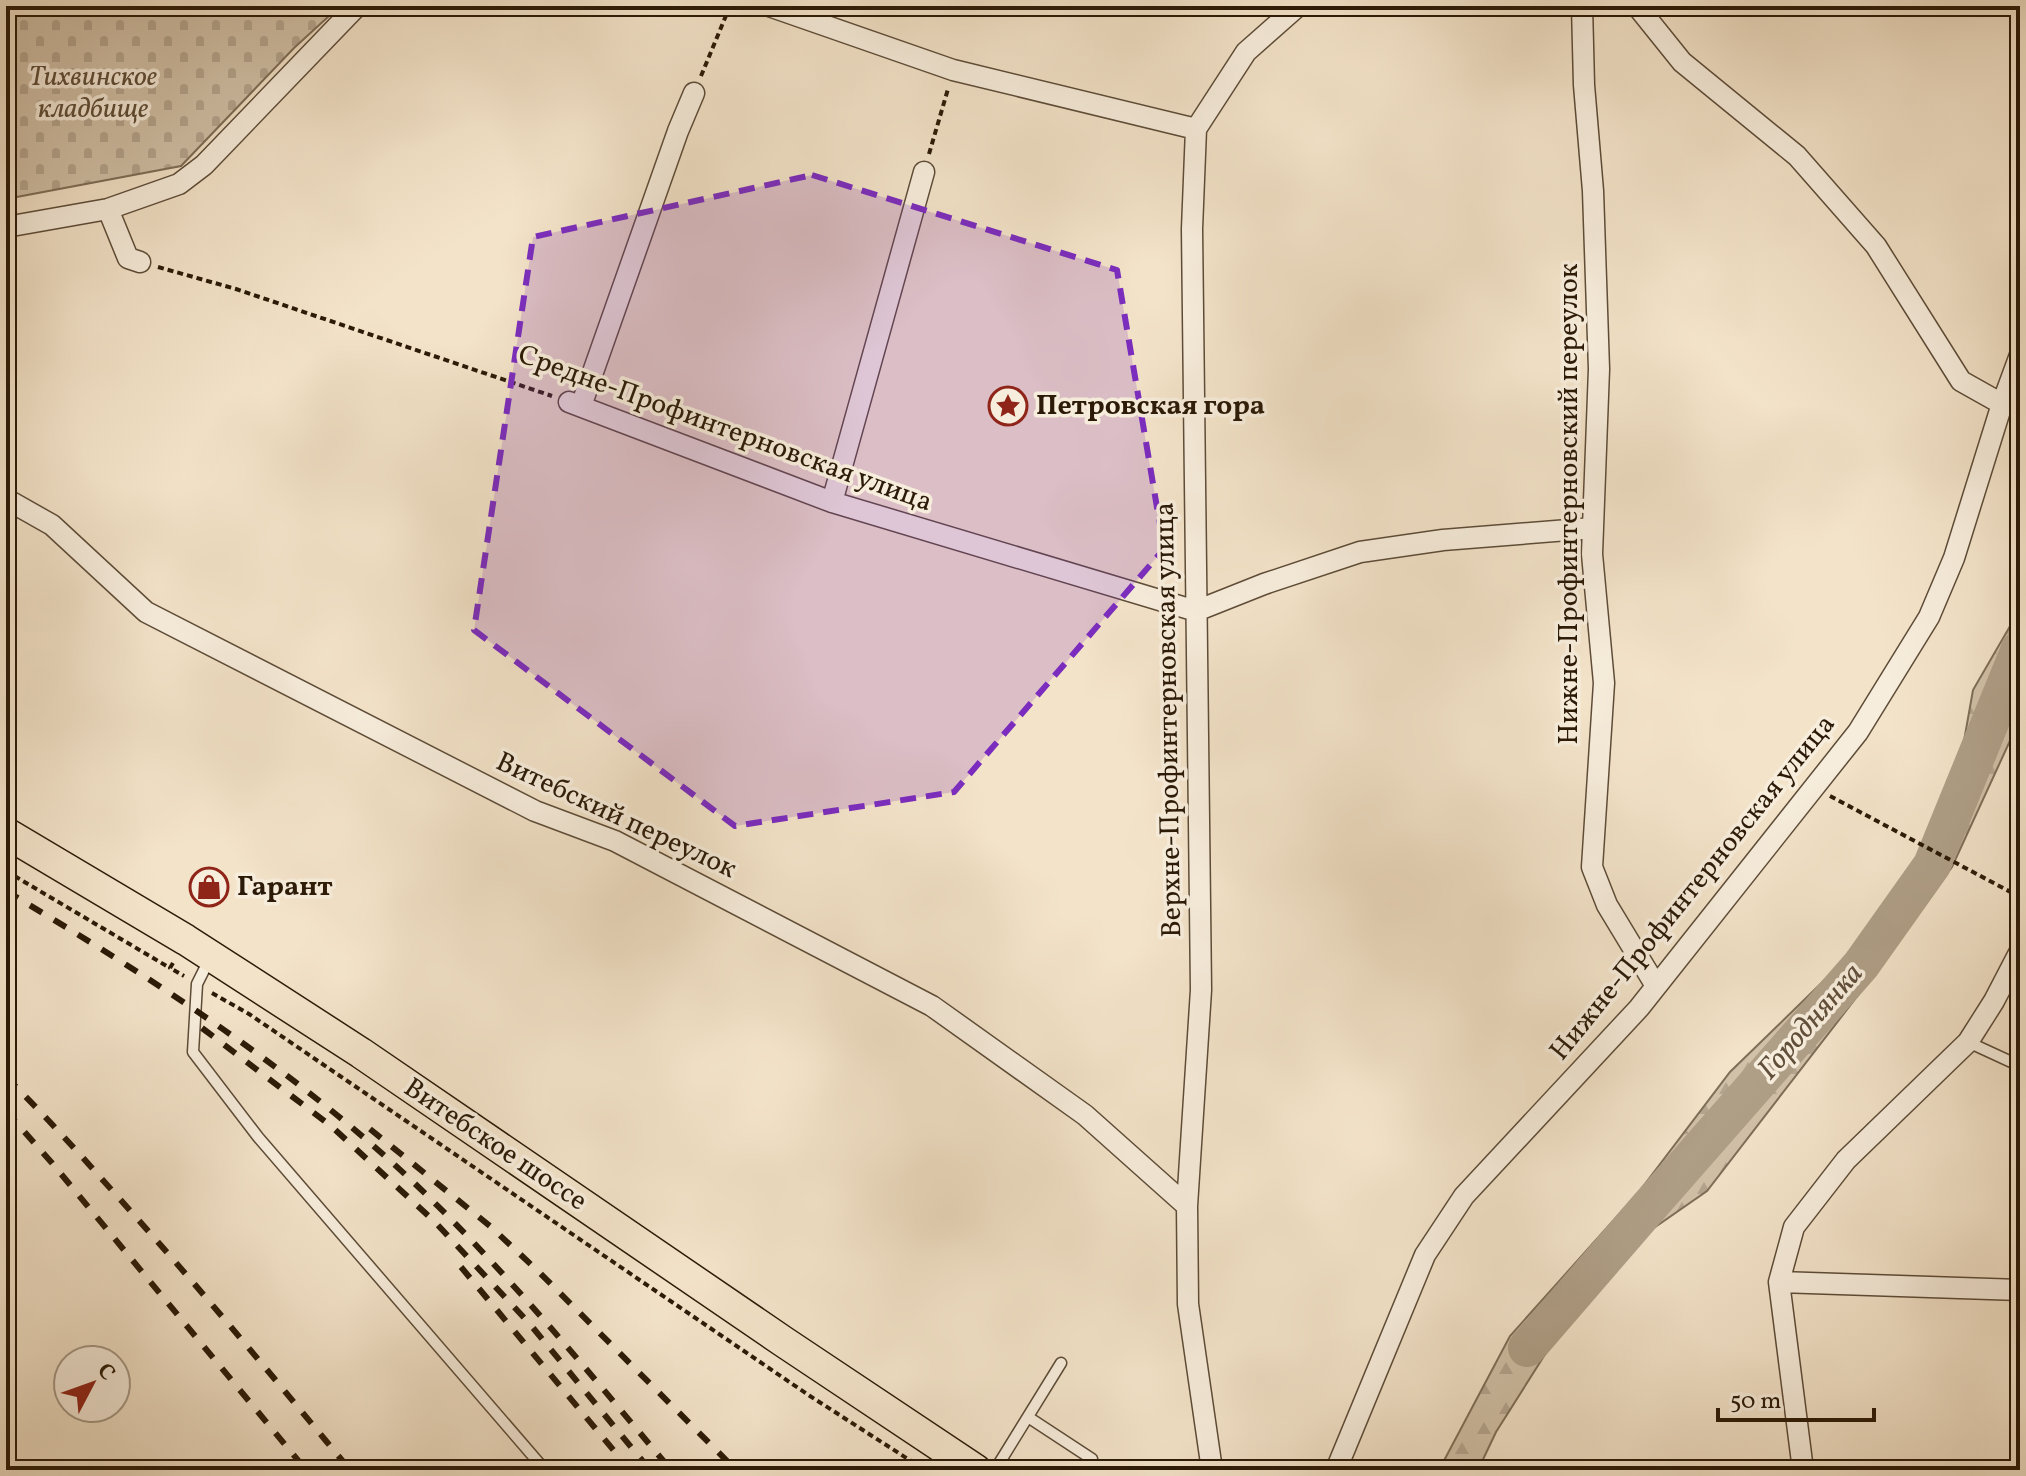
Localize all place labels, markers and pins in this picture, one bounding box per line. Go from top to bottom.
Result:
place icon: Петровская гора [987,385,1029,427]
place label: Петровская гора [1036,387,1265,426]
shop icon: Гарант [188,866,230,908]
place label: Гарант [237,868,333,907]

